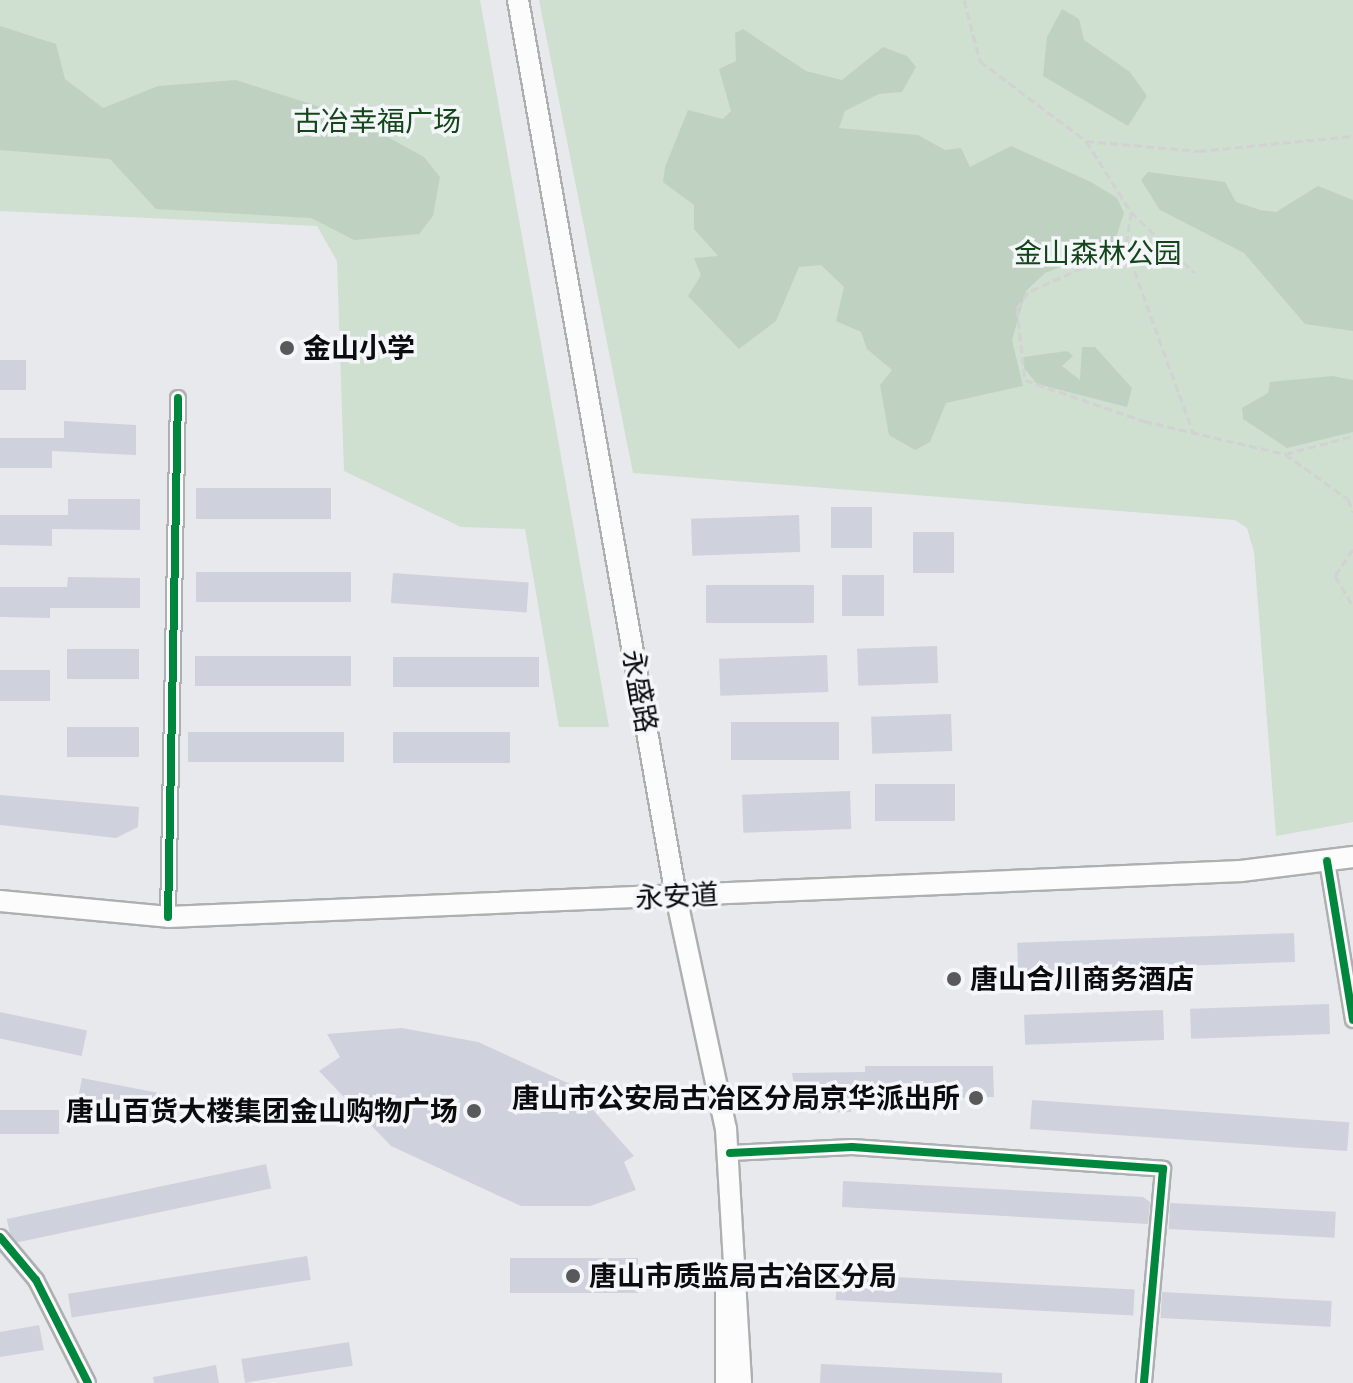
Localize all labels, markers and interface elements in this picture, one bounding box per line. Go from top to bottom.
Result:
park label: 古冶幸福广场 [293,104,461,138]
park label: 金山森林公园 [1014,236,1182,270]
place label: 金山小学 [303,331,415,365]
marker: 金山小学 [278,339,296,357]
street label: 永盛路 [616,647,664,735]
street label: 永安道 [634,877,720,915]
place label: 唐山合川商务酒店 [970,962,1194,996]
marker: 唐山合川商务酒店 [945,970,963,988]
place label: 唐山市公安局古冶区分局京华派出所 [512,1081,960,1115]
marker: 唐山市公安局古冶区分局京华派出所 [967,1089,985,1107]
place label: 唐山百货大楼集团金山购物广场 [66,1094,458,1128]
marker: 唐山百货大楼集团金山购物广场 [465,1102,483,1120]
place label: 唐山市质监局古冶区分局 [589,1259,897,1293]
marker: 唐山市质监局古冶区分局 [564,1267,582,1285]

